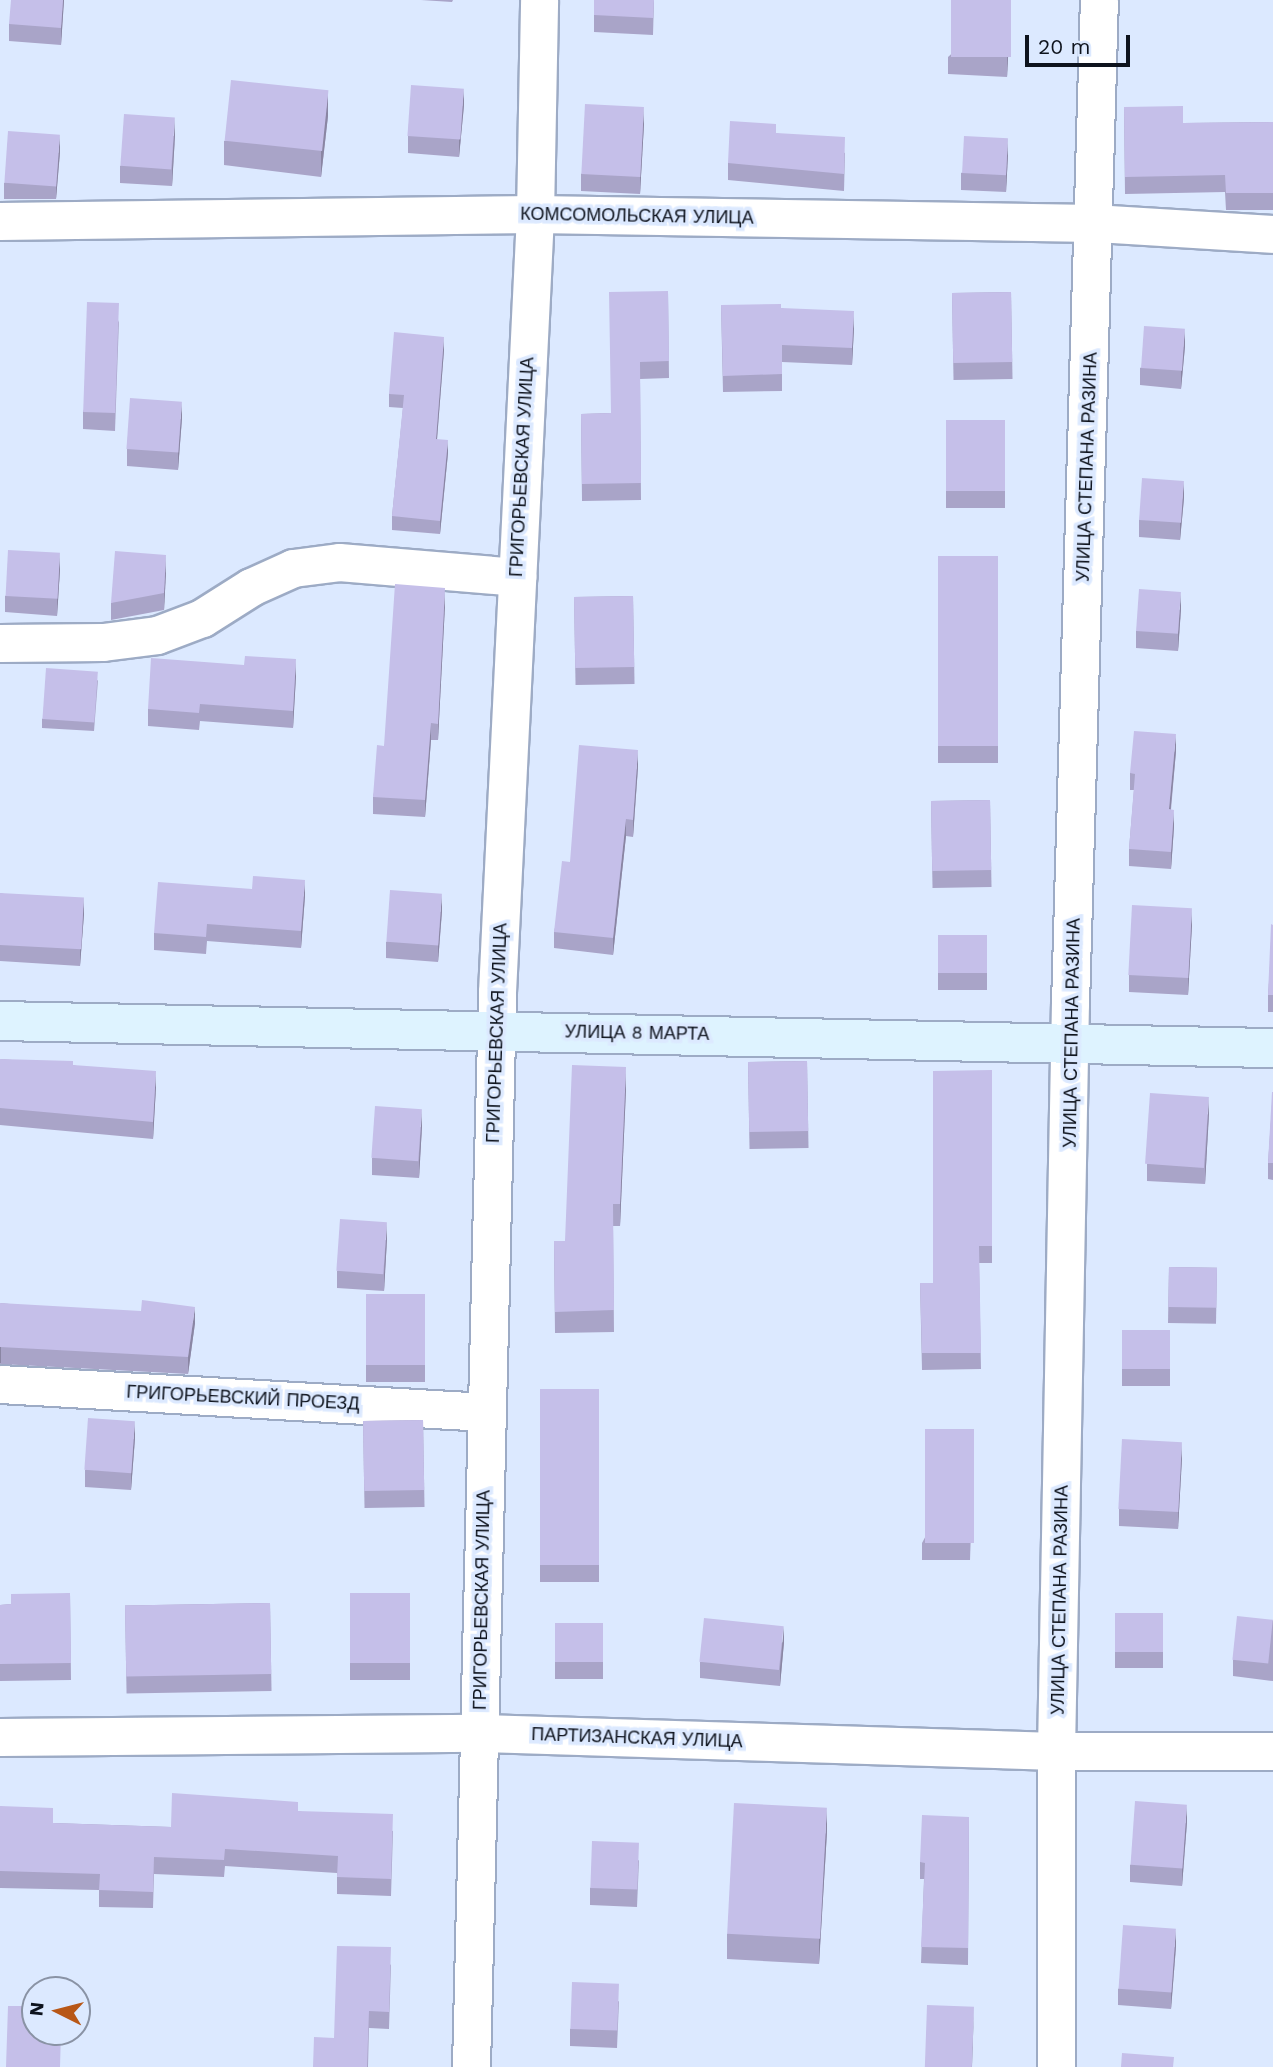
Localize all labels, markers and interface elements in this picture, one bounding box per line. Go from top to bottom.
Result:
scale bar [1028,21,1133,65]
text: 20 m [1038,34,1090,59]
street label: КОМСОМОЛЬСКАЯ УЛИЦА [520,203,754,229]
street label: УЛИЦА СТЕПАНА РАЗИНА [1072,352,1102,582]
street label: ГРИГОРЬЕВСКАЯ УЛИЦА [505,356,539,578]
street label: УЛИЦА СТЕПАНА РАЗИНА [1059,918,1085,1148]
street label: ГРИГОРЬЕВСКАЯ УЛИЦА [482,923,512,1143]
street label: УЛИЦА 8 МАРТА [564,1021,710,1045]
street label: ГРИГОРЬЕВСКИЙ ПРОЕЗД [126,1381,360,1415]
street label: УЛИЦА СТЕПАНА РАЗИНА [1047,1485,1073,1715]
street label: ГРИГОРЬЕВСКАЯ УЛИЦА [469,1490,495,1710]
street label: ПАРТИЗАНСКАЯ УЛИЦА [531,1724,743,1752]
north arrow [21,1976,91,2046]
text: N [24,2001,49,2017]

